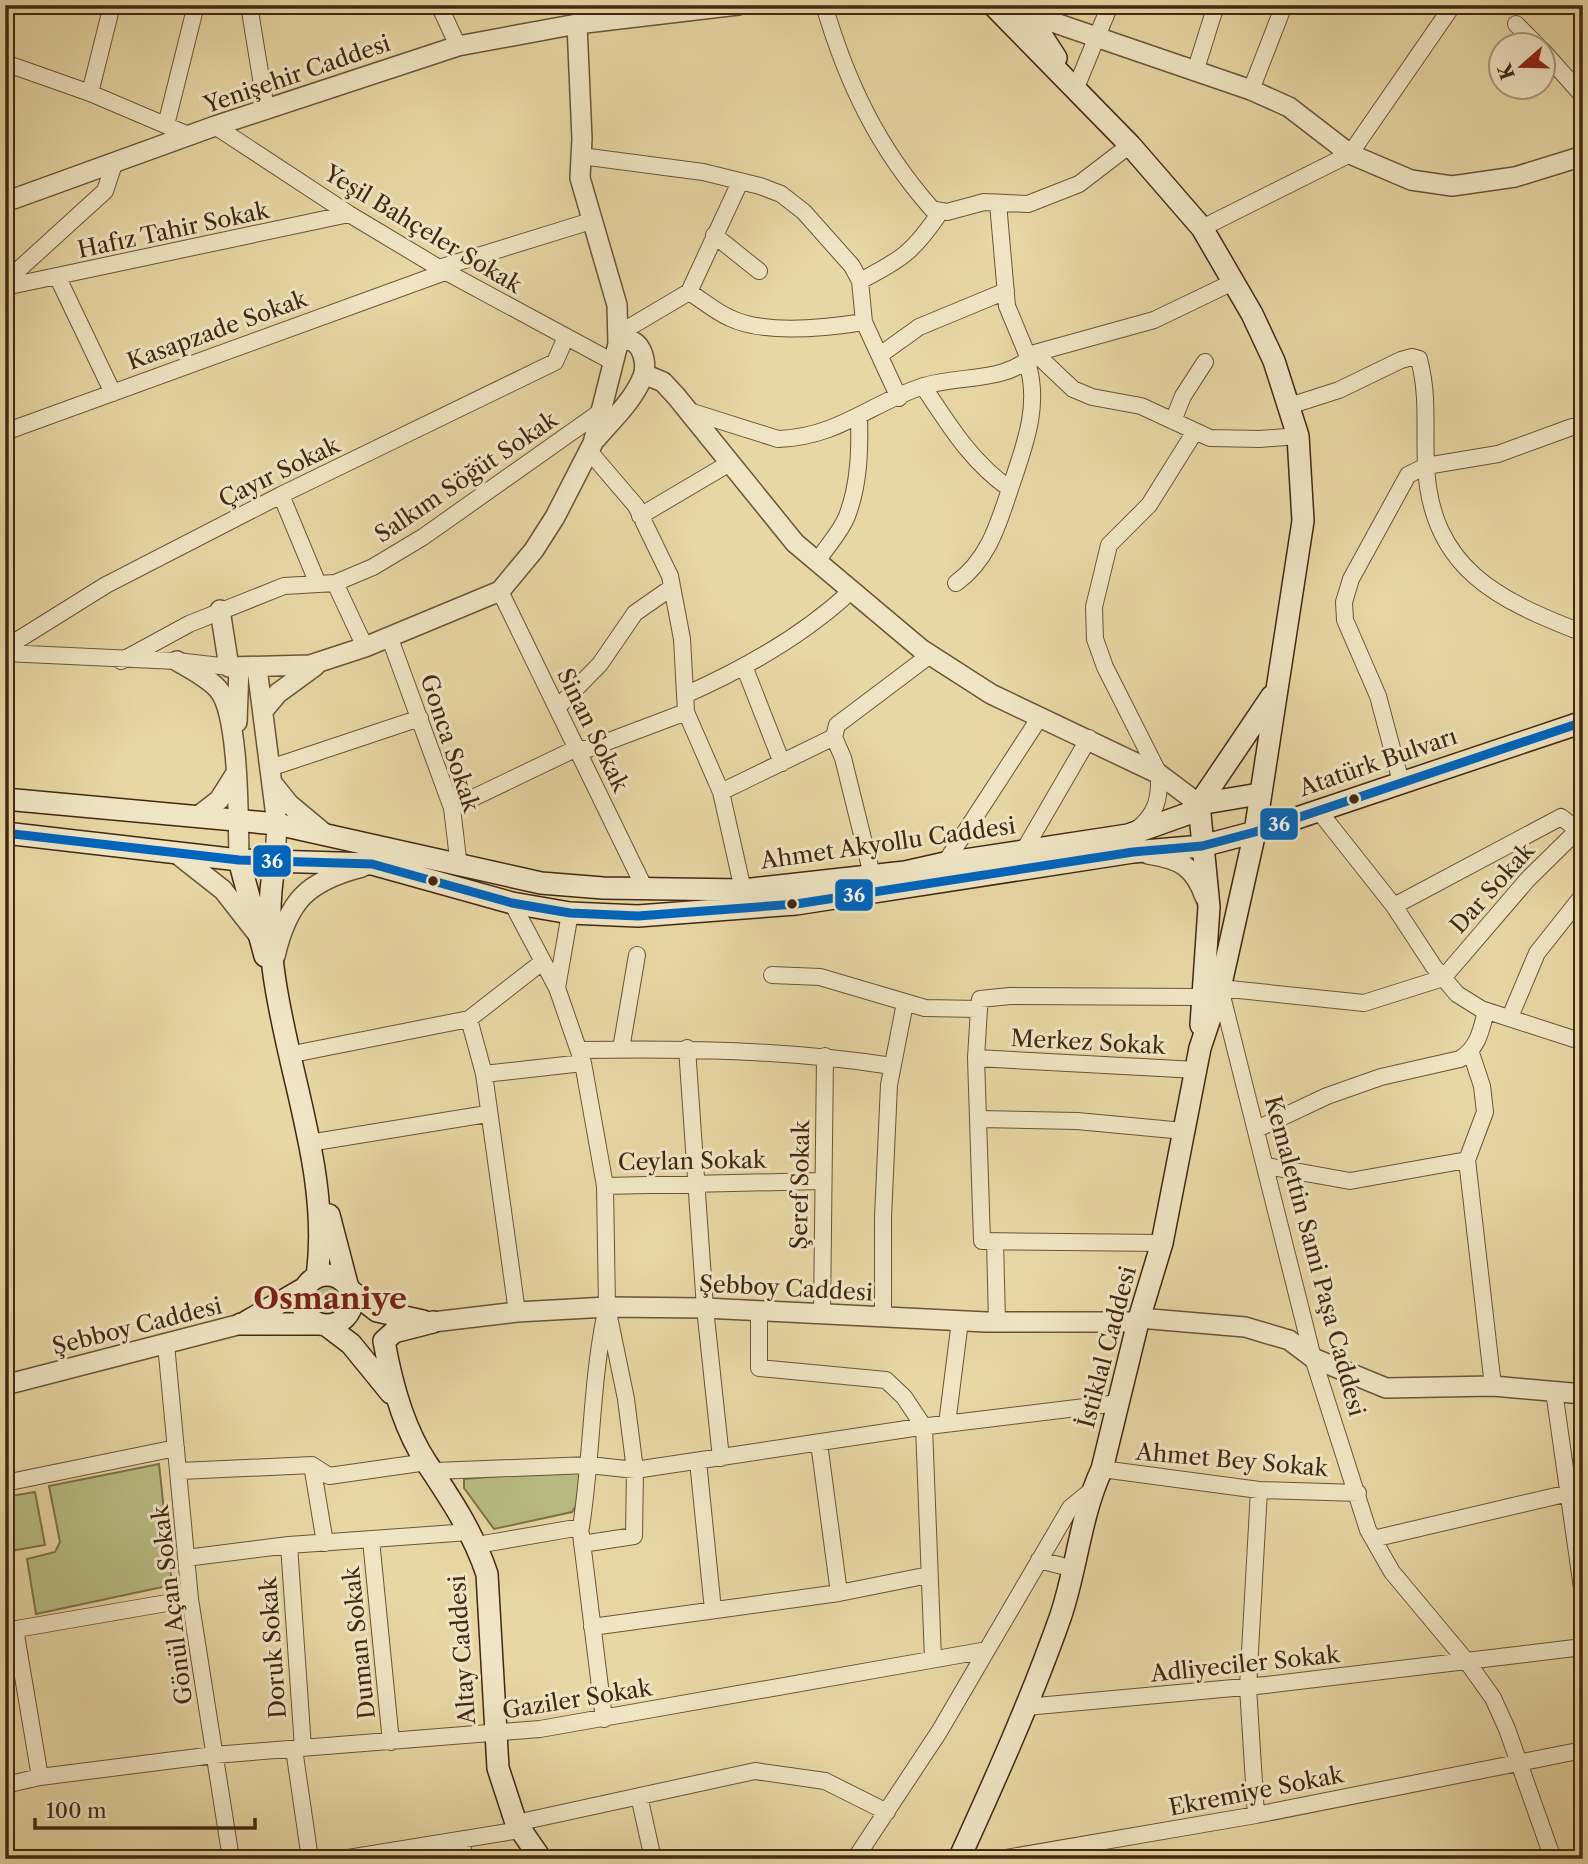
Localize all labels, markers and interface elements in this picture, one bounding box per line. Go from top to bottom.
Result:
street label: Yenişehir Caddesi [199,29,394,119]
north arrow [1486,32,1556,102]
text: K [1493,60,1520,83]
street label: Yeşil Bahçeler Sokak [318,158,528,300]
street label: Hafız Tahir Sokak [75,196,273,264]
street label: Kasapzade Sokak [123,284,312,376]
street label: Salkım Söğüt Sokak [369,404,564,549]
street label: Çayır Sokak [214,430,345,513]
street label: Sinan Sokak [551,664,636,798]
street label: Gonca Sokak [415,671,486,817]
street label: Atatürk Bulvarı [1294,722,1461,802]
unlabelled marker [1347,792,1361,806]
line badge: 36 [1259,807,1299,841]
street label: Ahmet Akyollu Caddesi [758,811,1017,875]
text: 36 [1268,813,1290,836]
street label: Dar Sokak [1444,836,1541,939]
line badge: 36 [252,844,292,878]
text: 36 [261,850,283,873]
unlabelled marker [426,874,440,888]
line badge: 36 [834,878,874,912]
text: 36 [843,884,865,907]
unlabelled marker [785,897,799,911]
street label: Merkez Sokak [1010,1024,1168,1060]
street label: Kemalettin Sami Paşa Caddesi [1259,1093,1371,1419]
street label: Şeref Sokak [785,1118,815,1250]
street label: Ceylan Sokak [618,1146,768,1176]
street label: İstiklal Caddesi [1072,1263,1142,1431]
street label: Şebboy Caddesi [698,1269,874,1307]
district label: Osmaniye [253,1280,407,1317]
street label: Şebboy Caddesi [49,1291,225,1361]
street label: Ahmet Bey Sokak [1134,1438,1331,1482]
street label: Gönül Açan Sokak [146,1502,198,1706]
street label: Duman Sokak [337,1564,381,1721]
street label: Altay Caddesi [443,1574,481,1727]
street label: Doruk Sokak [254,1575,292,1720]
street label: Adliyeciler Sokak [1148,1640,1342,1688]
street label: Gaziler Sokak [500,1673,655,1725]
street label: Ekremiye Sokak [1166,1760,1347,1822]
scale bar [35,1787,256,1831]
text: 100 m [46,1798,107,1823]

